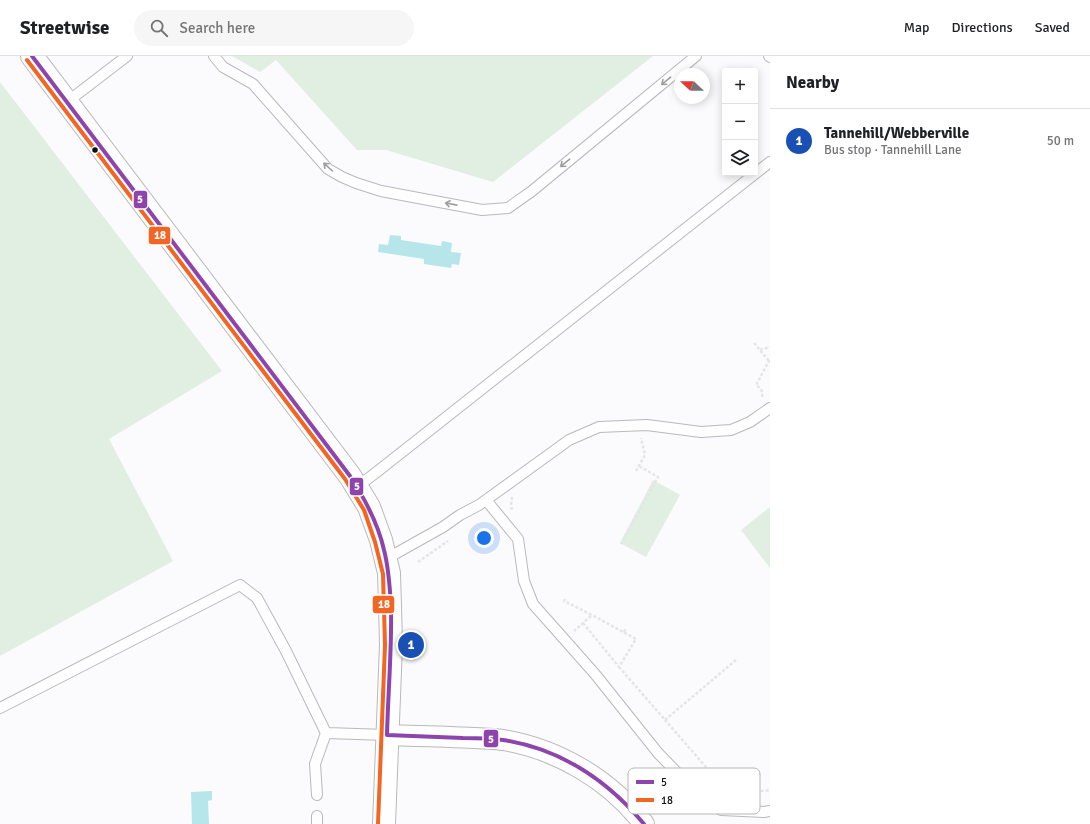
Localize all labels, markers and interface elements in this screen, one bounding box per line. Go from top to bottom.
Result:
search box [134,10,414,46]
text: Streetwise [20,16,110,40]
icon: search [148,17,170,39]
text: Search here [180,19,255,37]
text: Map [904,19,930,36]
text: Directions [952,19,1013,36]
text: Saved [1035,19,1070,36]
north arrow [674,68,710,104]
map controls [722,68,758,176]
button: + [722,68,758,104]
text: Nearby [786,72,839,93]
one-way arrow [660,76,671,85]
button: − [722,104,758,140]
text: Tannehill/Webberville [824,124,969,142]
text: 1 [795,133,803,149]
text: 50 m [1047,133,1074,149]
button: layers [722,140,758,176]
text: Bus stop · Tannehill Lane [824,142,962,158]
unlabelled marker [90,145,100,155]
one-way arrow [560,159,570,168]
one-way arrow [323,163,333,172]
line badge: 5 [133,190,148,209]
text: 5 [137,193,143,206]
one-way arrow [445,200,458,208]
line badge: 18 [148,226,171,245]
text: 18 [154,229,166,242]
line badge: 5 [349,477,364,496]
text: 5 [354,480,360,493]
your location [474,528,494,548]
line badge: 18 [372,595,395,614]
text: 18 [378,598,390,611]
pin: 1 [398,630,424,660]
line badge: 5 [483,729,499,748]
text: 5 [488,733,494,746]
legend [628,768,760,814]
text: 5 [661,776,667,789]
text: 18 [661,794,673,807]

